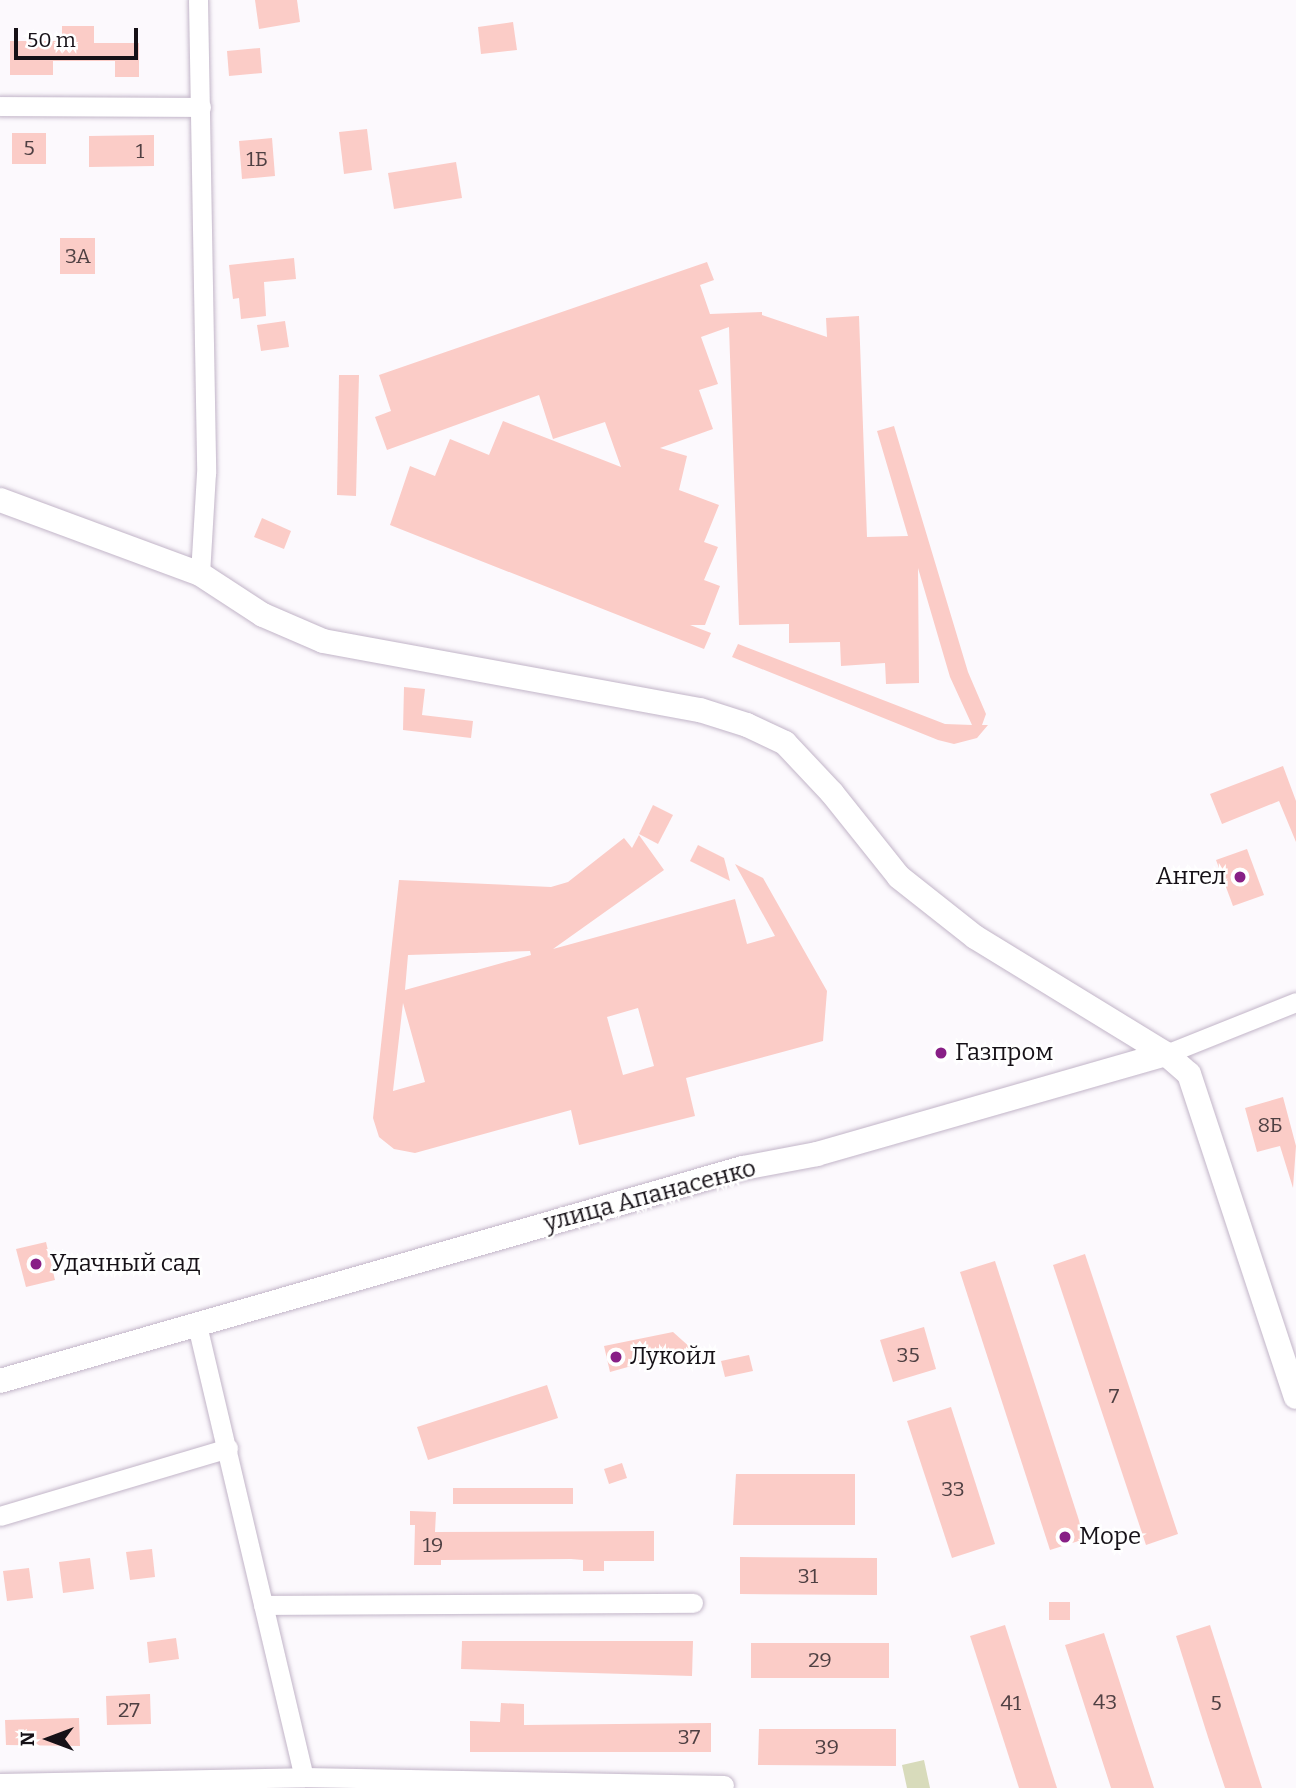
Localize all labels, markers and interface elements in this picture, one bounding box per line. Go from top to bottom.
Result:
scale bar [18,14,142,58]
text: 50 m [27,27,76,53]
house number: 5 [23,135,35,161]
house number: 1 [136,138,144,164]
house number: 1Б [246,146,268,172]
house number: 3А [65,243,91,269]
place label: Ангел [1156,863,1226,891]
marker: Ангел [1232,869,1248,885]
place label: Газпром [955,1039,1053,1067]
marker: Газпром [933,1045,949,1061]
house number: 8Б [1257,1112,1283,1138]
street label: улица Апанасенко [541,1154,759,1238]
place label: Удачный сад [50,1250,200,1278]
marker: Удачный сад [28,1256,44,1272]
house number: 35 [896,1342,920,1368]
place label: Лукойл [630,1343,716,1371]
marker: Лукойл [608,1349,624,1365]
house number: 7 [1109,1383,1119,1409]
house number: 33 [941,1476,965,1502]
place label: Море [1079,1523,1141,1551]
marker: Море [1057,1529,1073,1545]
house number: 19 [423,1532,443,1558]
house number: 31 [798,1563,818,1589]
house number: 29 [808,1647,832,1673]
house number: 43 [1093,1689,1117,1715]
house number: 41 [1001,1690,1021,1716]
house number: 5 [1210,1690,1222,1716]
house number: 27 [118,1697,140,1723]
north arrow [14,1704,84,1774]
house number: 37 [678,1724,700,1750]
text: N [16,1732,39,1746]
house number: 39 [815,1734,839,1760]

